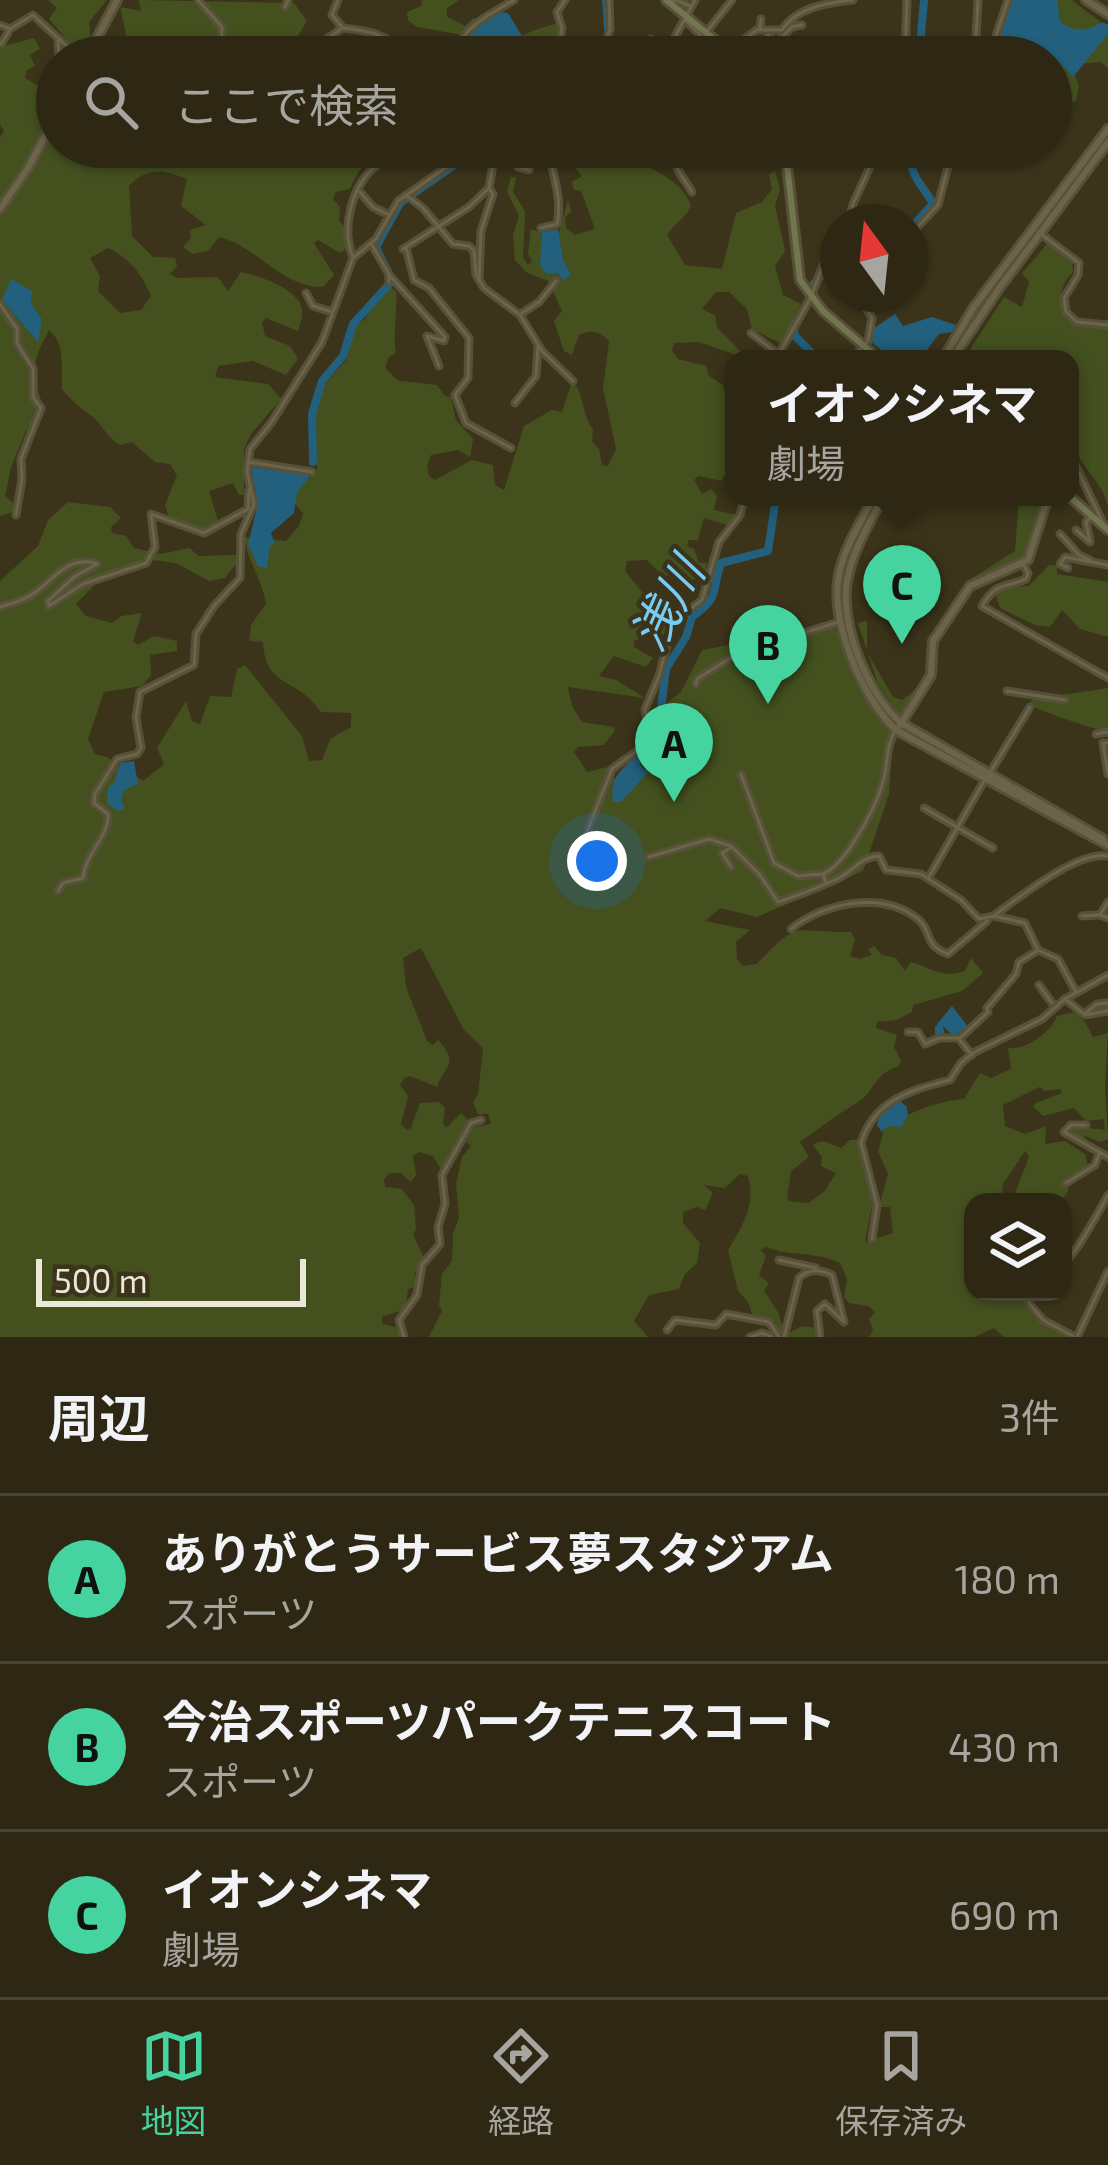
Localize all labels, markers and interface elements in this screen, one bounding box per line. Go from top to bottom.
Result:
search box [36,36,1072,168]
icon: search [78,69,144,135]
text: ここで検索 [174,77,399,131]
north arrow [820,204,928,312]
popup [725,350,1079,506]
text: イオンシネマ [767,375,1037,429]
text: 劇場 [767,439,845,486]
water label: 浅川 [617,543,717,659]
pin: C [863,545,941,644]
pin: B [729,605,807,704]
pin: A [635,703,713,802]
your location [567,831,627,891]
map controls [964,1193,1072,1301]
button: layers [964,1193,1072,1301]
scale bar [36,1253,306,1306]
text: 500 m [54,1260,148,1300]
text: 周辺 [48,1386,150,1447]
text: 3件 [999,1393,1060,1440]
text: ありがとうサービス夢スタジアム [162,1525,834,1579]
text: A [74,1555,100,1602]
text: 180 m [954,1555,1060,1602]
text: スポーツ [162,1589,317,1636]
text: 今治スポーツパークテニスコート [162,1693,836,1747]
text: B [75,1723,99,1770]
text: 430 m [948,1723,1060,1770]
text: スポーツ [162,1757,317,1804]
text: イオンシネマ [162,1861,432,1915]
text: C [76,1891,98,1938]
text: 690 m [949,1891,1060,1938]
text: 劇場 [162,1925,240,1972]
tab: 地図 [141,2023,207,2143]
tab: 経路 [488,2023,554,2143]
tab: 保存済み [835,2023,967,2143]

